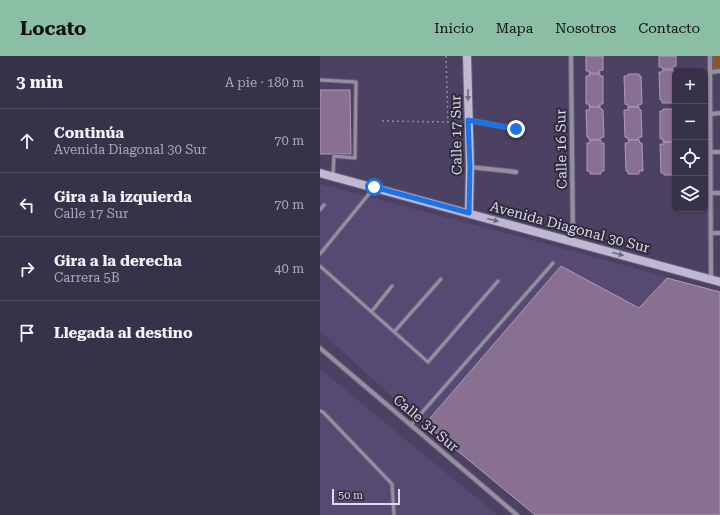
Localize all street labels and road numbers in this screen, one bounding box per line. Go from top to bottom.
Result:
street label: Calle 17 Sur [447,95,465,175]
street label: Calle 16 Sur [552,109,570,189]
street label: Avenida Diagonal 30 Sur [488,198,652,256]
street label: Calle 31 Sur [390,391,462,455]

